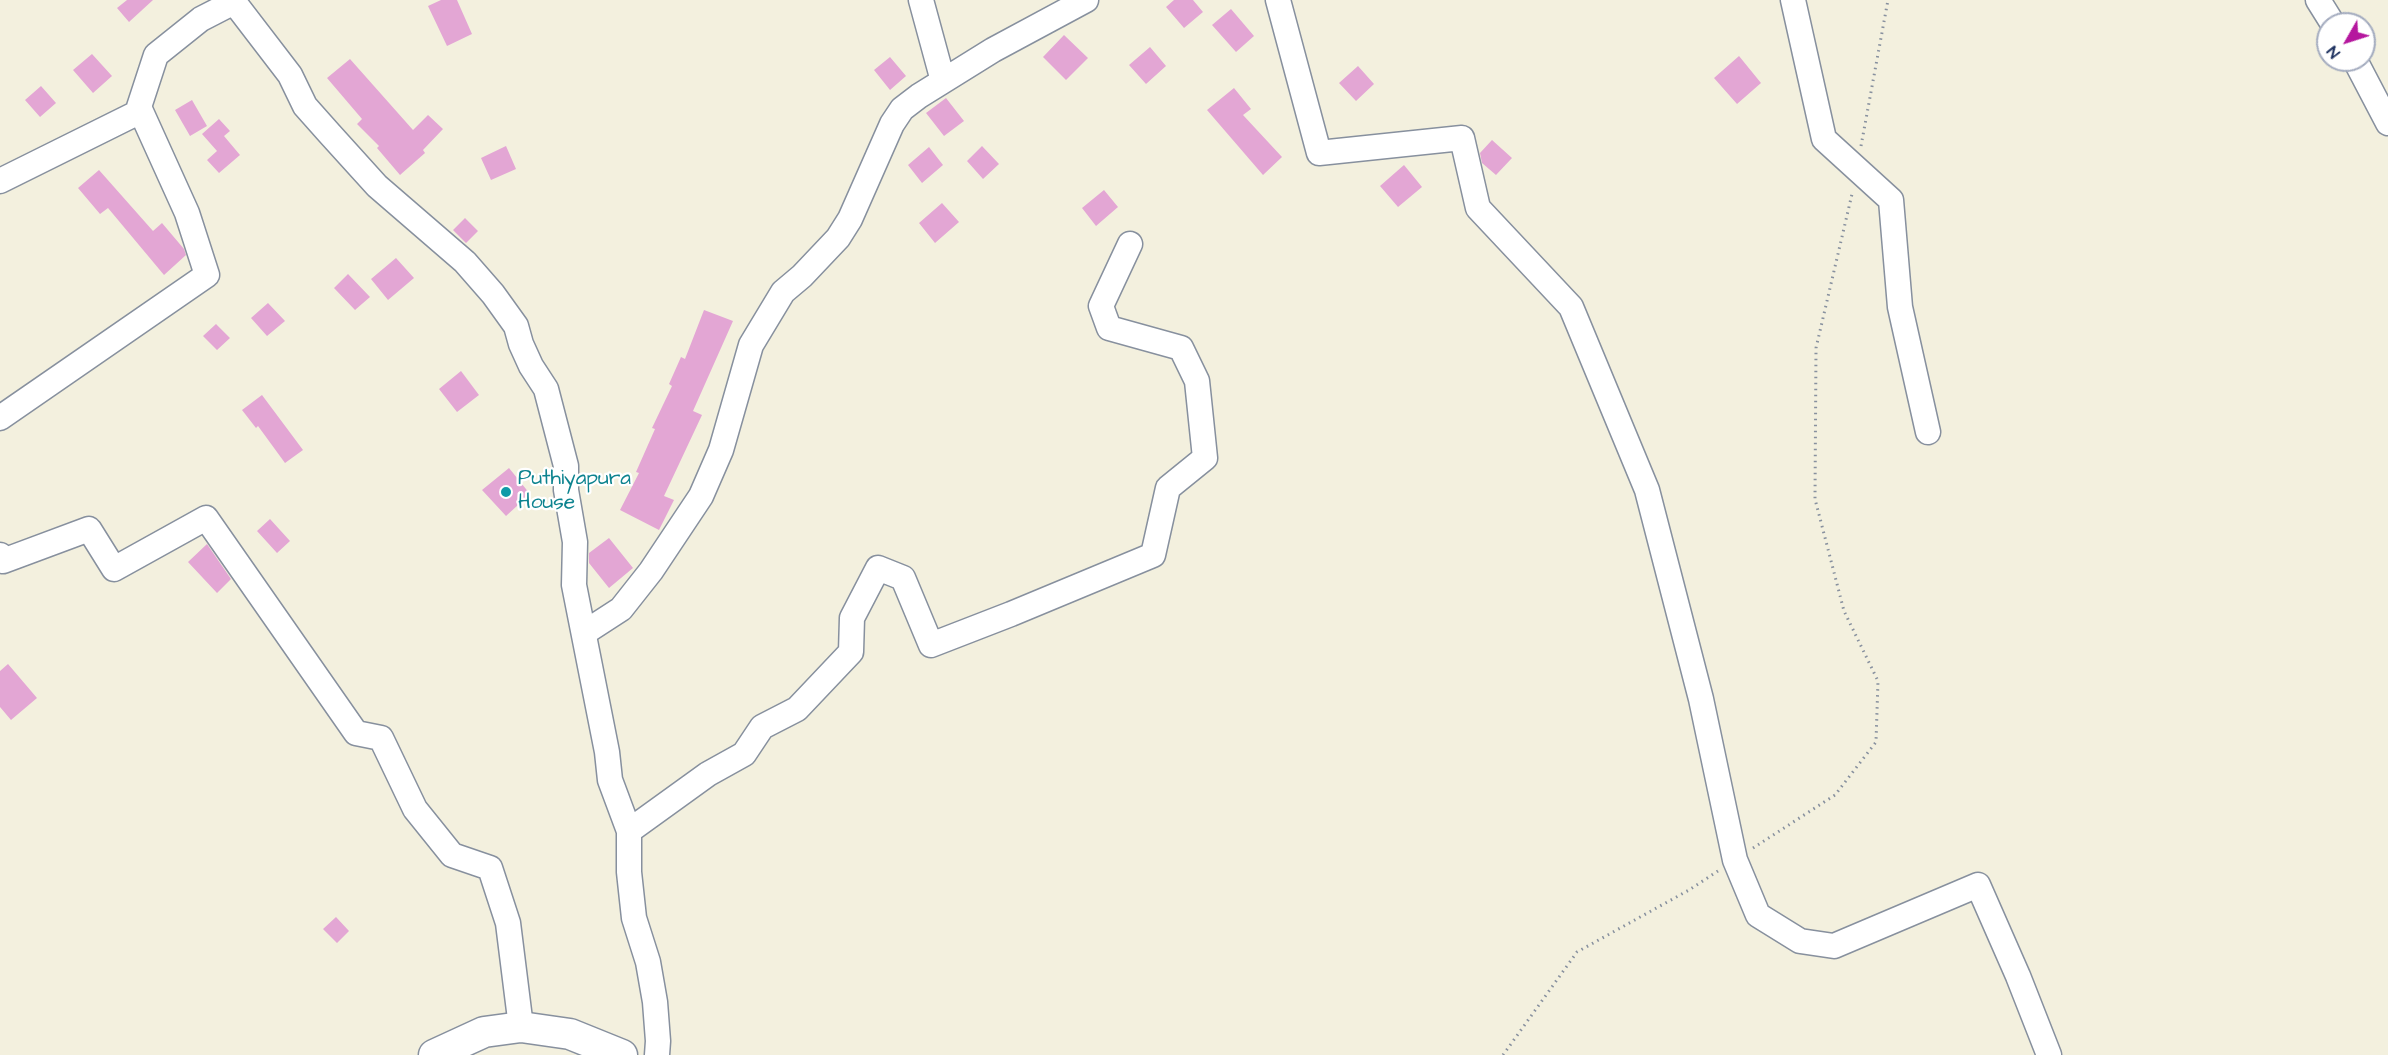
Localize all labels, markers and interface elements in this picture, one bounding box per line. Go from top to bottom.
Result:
north arrow [2316,12,2376,72]
text: N [2322,41,2345,63]
place label: Puthiyapura House [518,467,631,517]
marker: Puthiyapura House [499,485,513,499]

